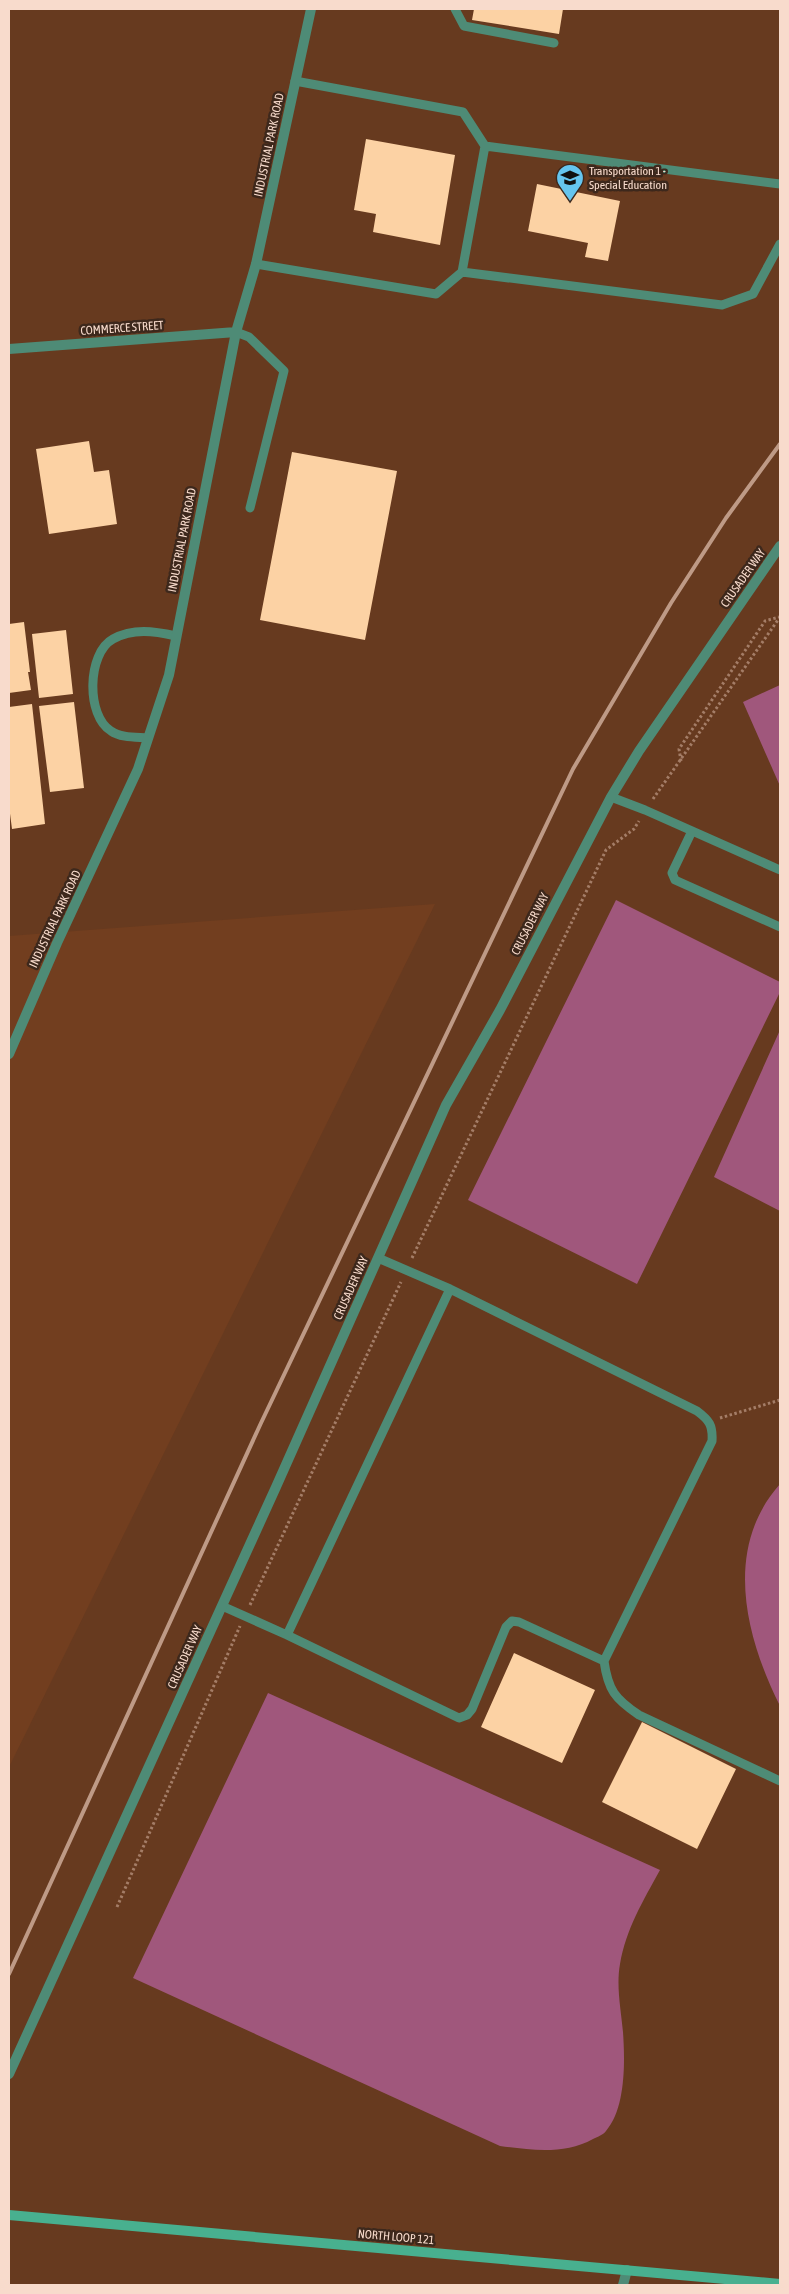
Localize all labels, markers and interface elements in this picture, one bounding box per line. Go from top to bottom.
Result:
street label: INDUSTRIAL PARK ROAD [251,92,287,198]
school or university icon: Transportation 1 - Special Education [555,163,585,202]
place label: Transportation 1 - Special Education [589,164,667,192]
street label: COMMERCE STREET [80,318,165,338]
street label: INDUSTRIAL PARK ROAD [165,486,199,593]
street label: CRUSADER WAY [718,546,769,610]
street label: INDUSTRIAL PARK ROAD [26,868,84,970]
street label: CRUSADER WAY [508,890,552,957]
street label: CRUSADER WAY [331,1254,371,1322]
street label: CRUSADER WAY [165,1623,205,1691]
street label: NORTH LOOP 121 [357,2227,435,2247]

